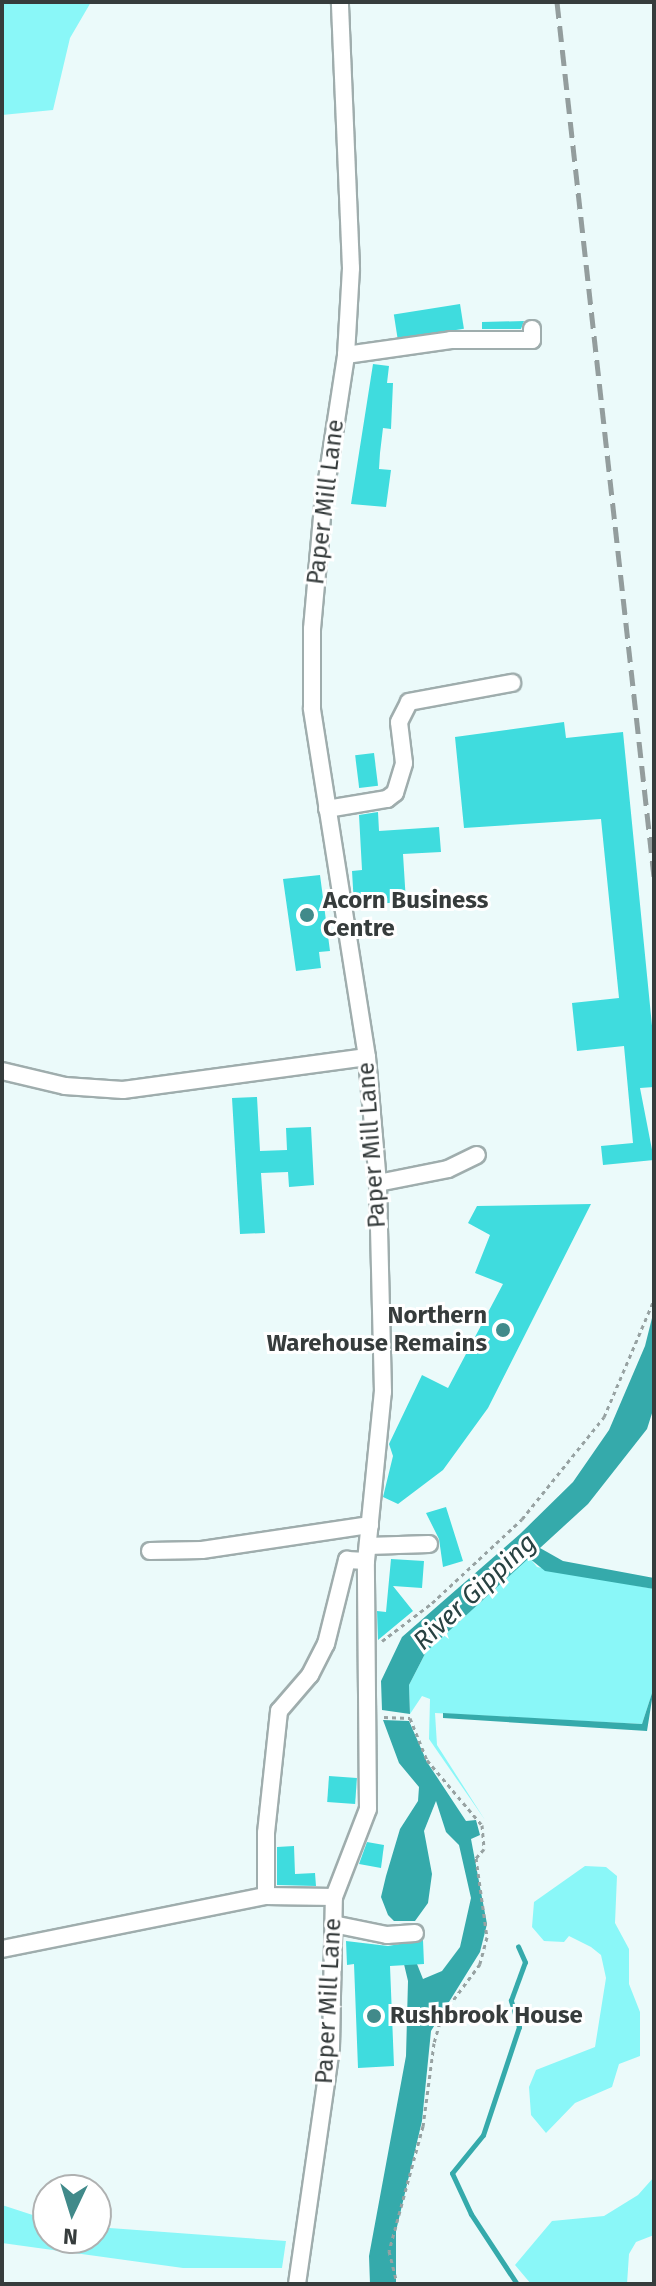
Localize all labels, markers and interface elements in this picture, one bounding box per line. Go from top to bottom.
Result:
street label: Paper Mill Lane [302,418,350,586]
place label: Acorn Business Centre [323,887,488,943]
marker: Acorn Business Centre [298,906,316,924]
street label: Paper Mill Lane [352,1061,392,1229]
place label: Northern Warehouse Remains [267,1302,487,1358]
marker: Northern Warehouse Remains [494,1321,512,1339]
water label: River Gipping [407,1527,543,1657]
street label: Paper Mill Lane [310,1917,348,2085]
place label: Rushbrook House [390,2002,583,2030]
marker: Rushbrook House [365,2007,383,2025]
north arrow [32,2174,112,2254]
text: N [62,2222,79,2250]

